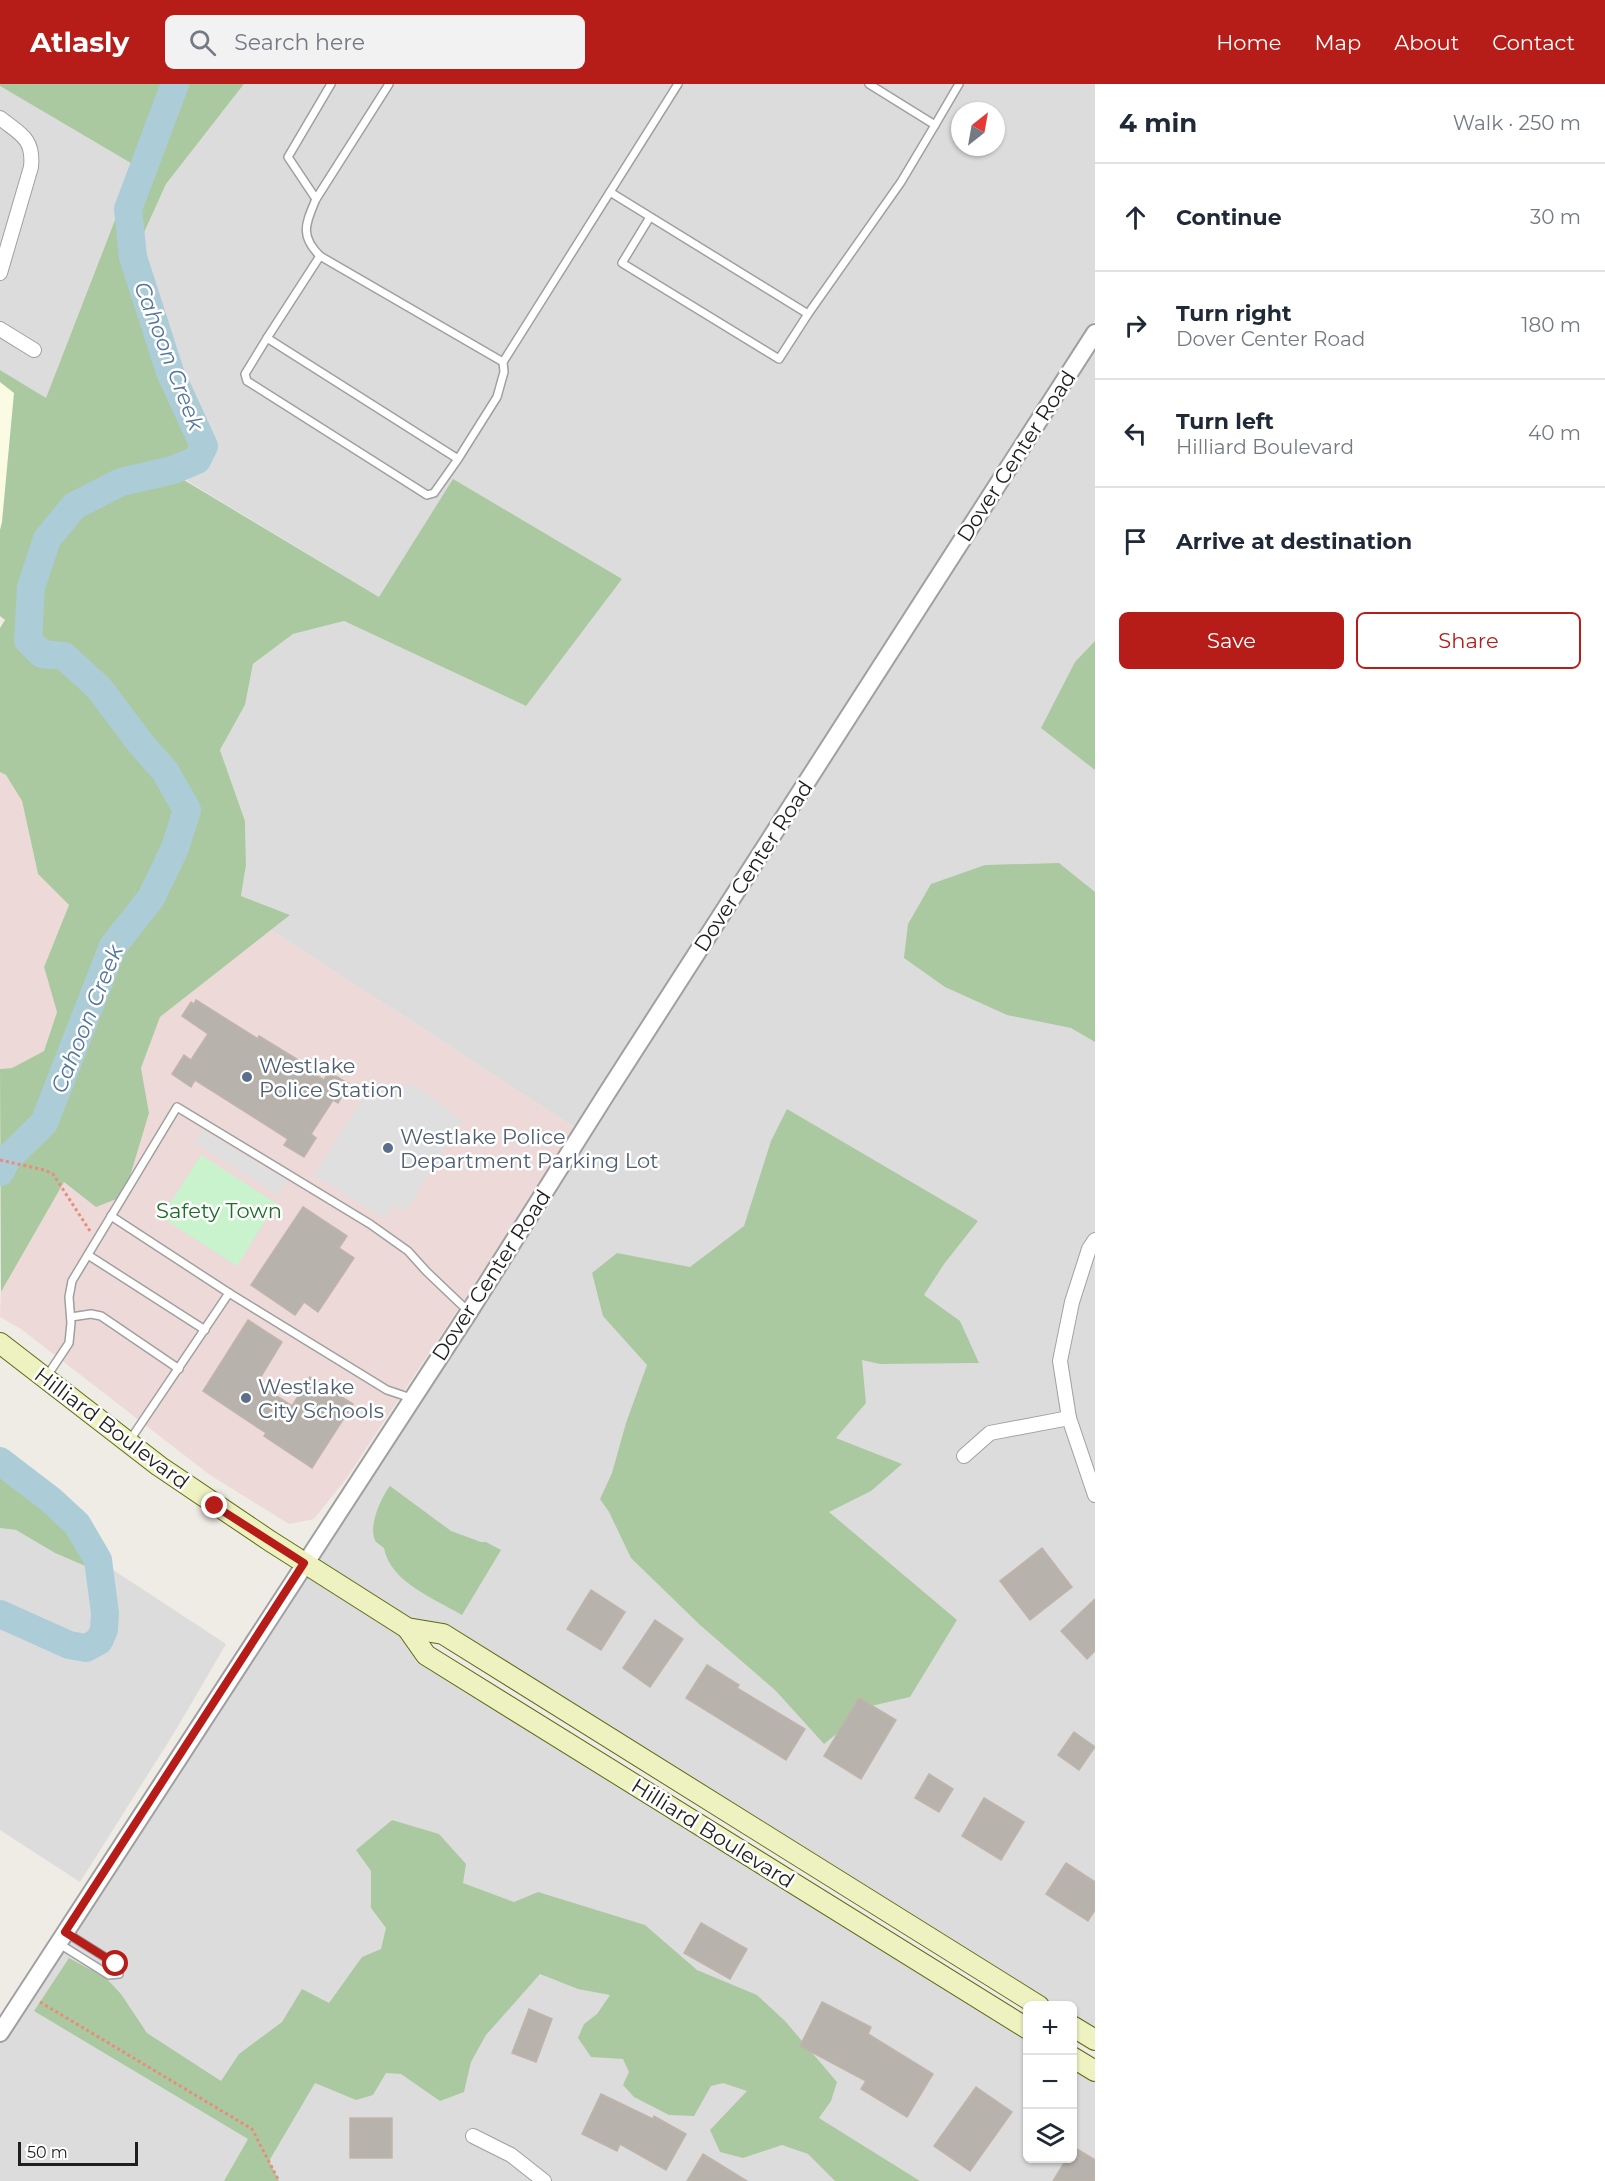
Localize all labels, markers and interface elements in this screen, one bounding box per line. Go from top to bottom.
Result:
search box [165,15,585,69]
text: Atlasly [30,25,129,59]
icon: search [186,26,219,59]
text: Search here [234,29,365,56]
text: Home [1216,30,1281,55]
text: Map [1314,30,1361,55]
text: About [1394,30,1459,55]
text: Contact [1492,30,1575,55]
north arrow [951,102,1005,156]
text: 4 min [1119,107,1197,139]
text: Walk · 250 m [1453,111,1581,135]
icon: ahead [1119,201,1152,234]
text: Continue [1176,204,1282,231]
text: 30 m [1530,205,1581,229]
water label: Cahoon Creek [128,278,210,435]
text: Turn right [1176,300,1291,327]
icon: right [1119,309,1152,342]
text: 180 m [1521,313,1581,337]
text: Dover Center Road [1176,327,1365,351]
street label: Dover Center Road [951,366,1081,546]
text: Turn left [1176,408,1274,435]
icon: left [1119,417,1152,450]
text: 40 m [1528,421,1581,445]
text: Hilliard Boulevard [1176,435,1354,459]
icon: arrive [1119,525,1152,558]
text: Arrive at destination [1176,528,1412,555]
button: Save [1119,612,1344,669]
button: Share [1356,612,1581,669]
street label: Dover Center Road [688,776,818,956]
water label: Cahoon Creek [45,940,129,1097]
place label: Westlake Police Station [259,1053,403,1102]
marker: Westlake Police Station [240,1070,254,1084]
place label: Westlake Police Department Parking Lot [400,1124,659,1173]
marker: Westlake Police Department Parking Lot [381,1141,395,1155]
street label: Dover Center Road [426,1185,556,1365]
park label: Safety Town [156,1198,282,1223]
street label: Hilliard Boulevard [30,1362,194,1494]
place label: Westlake City Schools [258,1374,384,1423]
marker: Westlake City Schools [239,1391,253,1405]
route end [201,1492,227,1518]
street label: Hilliard Boulevard [627,1773,799,1893]
route start [102,1950,128,1976]
map controls [1023,2001,1077,2163]
button: + [1023,2001,1077,2055]
button: − [1023,2055,1077,2109]
button: layers [1023,2109,1077,2163]
scale bar [18,2139,138,2166]
text: 50 m [27,2143,68,2162]

